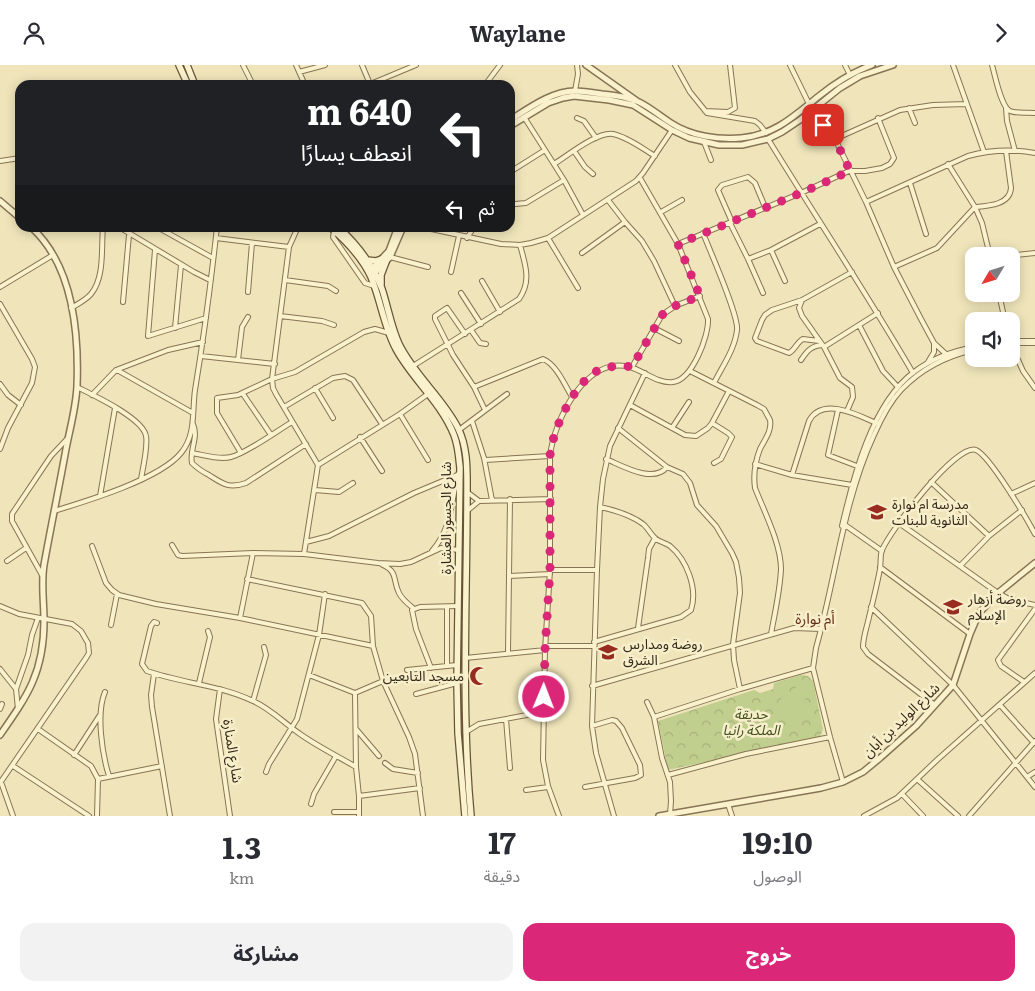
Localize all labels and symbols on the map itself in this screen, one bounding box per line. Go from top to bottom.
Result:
pin [802,104,844,146]
north arrow [965,247,1020,303]
street label: شارع الجسور العشارة [435,462,457,574]
place label: مدرسة ام نوارة الثانوية للبنات [892,493,969,529]
school or university icon: مدرسة ام نوارة الثانوية للبنات [866,501,888,523]
place label: روضة أزهار الإسلام [967,588,1027,626]
school or university icon: روضة أزهار الإسلام [942,596,964,618]
district label: أم نوارة [795,606,835,630]
place label: روضة ومدارس الشرق [623,633,703,669]
school or university icon: روضة ومدارس الشرق [597,641,619,663]
place label: مسجد التابعين [383,665,464,685]
mosque icon: مسجد التابعين [468,665,490,687]
position arrow [517,670,569,722]
street label: شارع الوليد بن أبان [857,677,945,763]
park label: حديقة الملكة رانيا [722,703,781,739]
street label: شارع المنارة [217,718,249,784]

